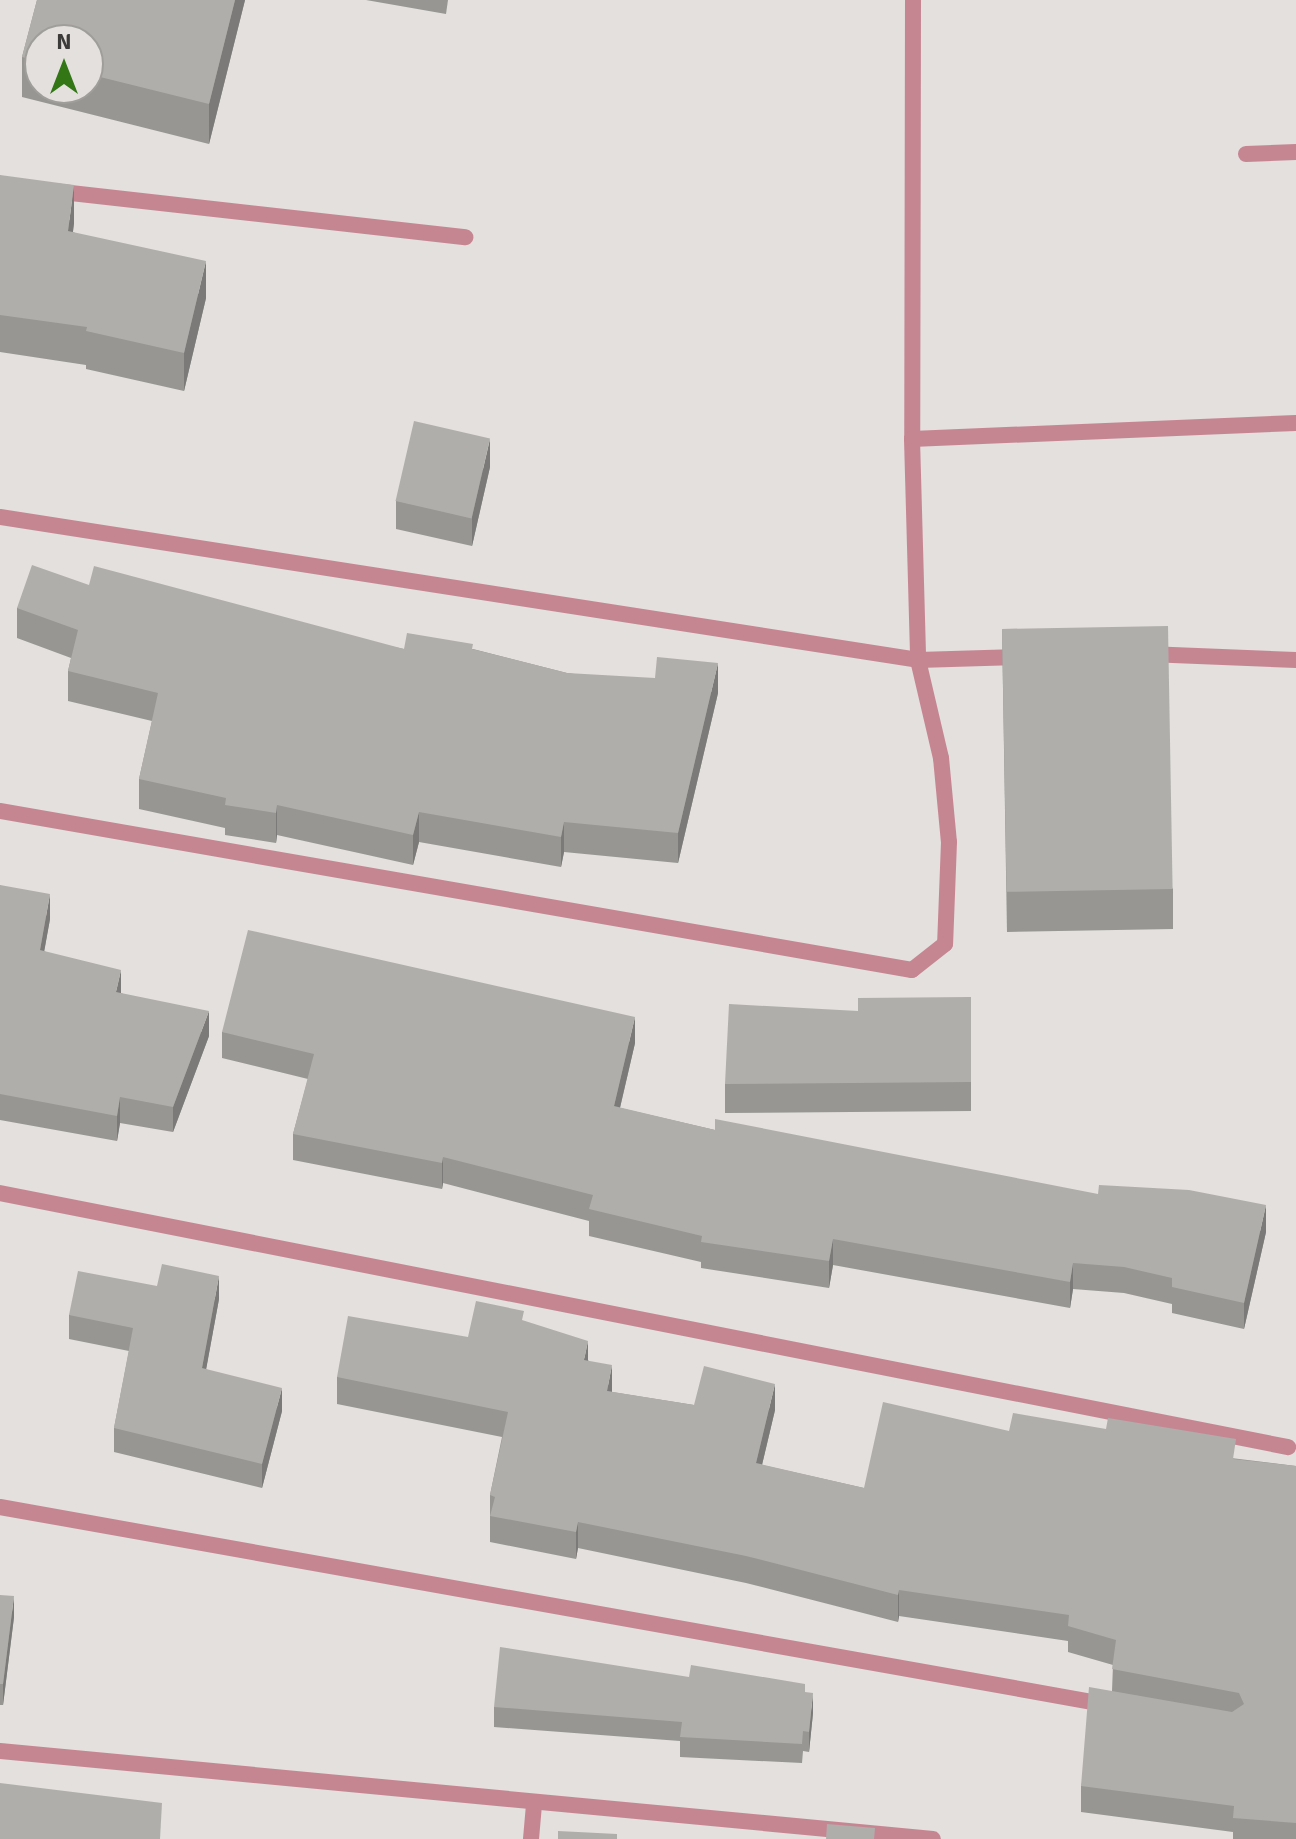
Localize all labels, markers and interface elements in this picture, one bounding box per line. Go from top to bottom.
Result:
north arrow [24,24,104,104]
text: N [56,28,72,55]

